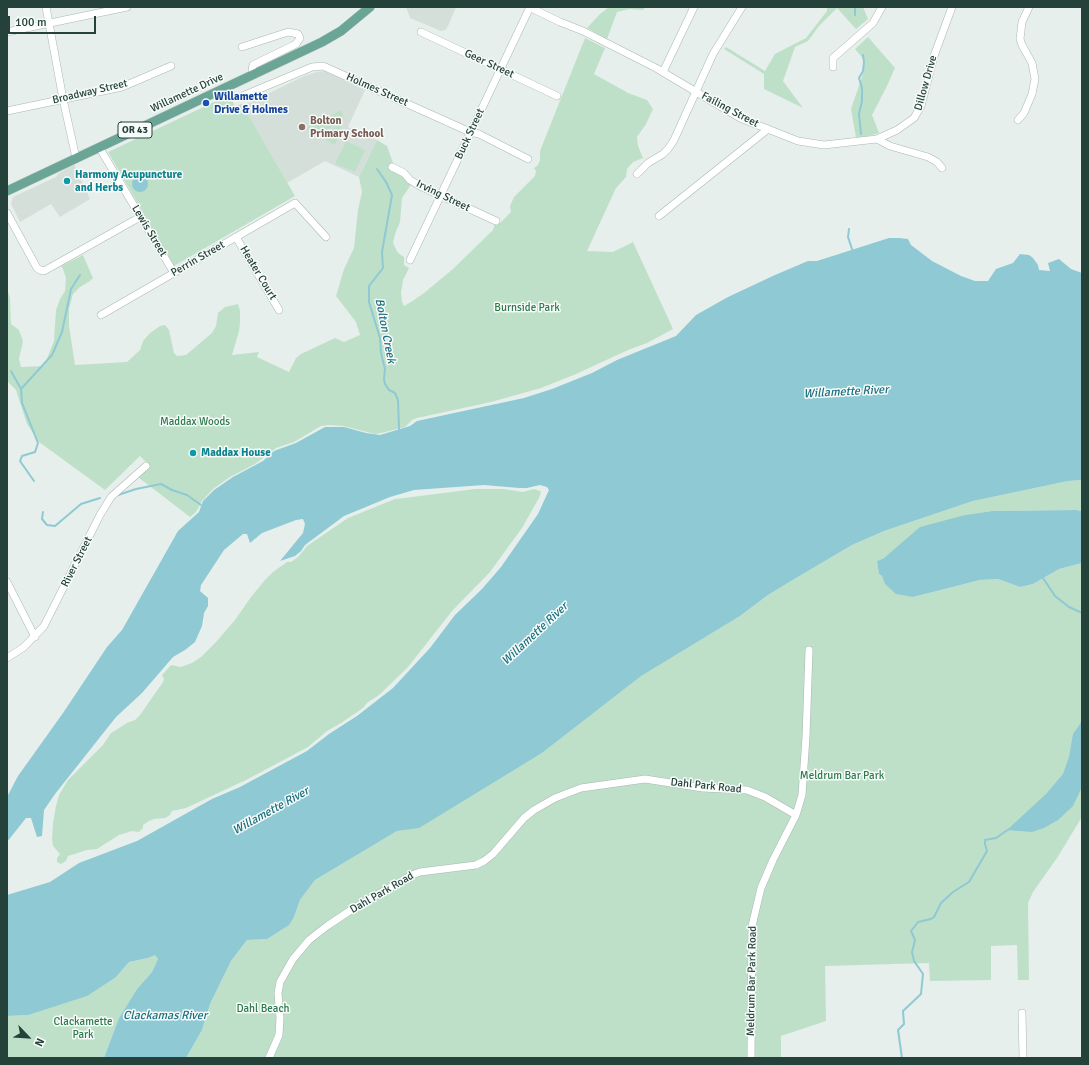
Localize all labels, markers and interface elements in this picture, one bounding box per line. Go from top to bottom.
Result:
scale bar [10,8,98,34]
text: 100 m [15,15,47,30]
street label: Geer Street [462,47,516,81]
street label: Dillow Drive [912,54,940,112]
street label: Willamette Drive [149,70,225,116]
street label: Holmes Street [344,70,410,110]
street label: Broadway Street [51,77,129,107]
street label: Failing Street [699,89,761,131]
place label: Willamette Drive & Holmes [214,90,288,116]
marker: Willamette Drive & Holmes [201,98,211,108]
street label: Buck Street [453,107,487,161]
place label: Bolton Primary School [310,114,384,140]
road number: OR 43 [118,122,152,138]
marker: Bolton Primary School [297,122,307,132]
place label: Harmony Acupuncture and Herbs [75,168,182,194]
marker: Harmony Acupuncture and Herbs [62,176,72,186]
street label: Irving Street [414,177,472,215]
street label: Lewis Street [128,203,170,259]
street label: Perrin Street [169,238,227,280]
street label: Heater Court [237,244,279,302]
water label: Bolton Creek [372,297,398,365]
park label: Burnside Park [494,301,560,315]
water label: Willamette River [803,383,889,401]
park label: Maddax Woods [160,415,230,429]
place label: Maddax House [201,446,271,460]
marker: Maddax House [188,448,198,458]
street label: River Street [59,535,95,589]
water label: Willamette River [499,600,571,668]
park label: Meldrum Bar Park [800,769,884,783]
street label: Dahl Park Road [670,776,742,796]
water label: Willamette River [230,784,312,838]
street label: Dahl Park Road [348,869,416,917]
street label: Meldrum Bar Park Road [744,926,760,1036]
park label: Dahl Beach [236,1002,290,1016]
water label: Clackamas River [123,1009,207,1023]
park label: Clackamette Park [53,1015,113,1041]
north arrow [8,1017,48,1057]
text: N [32,1036,47,1048]

